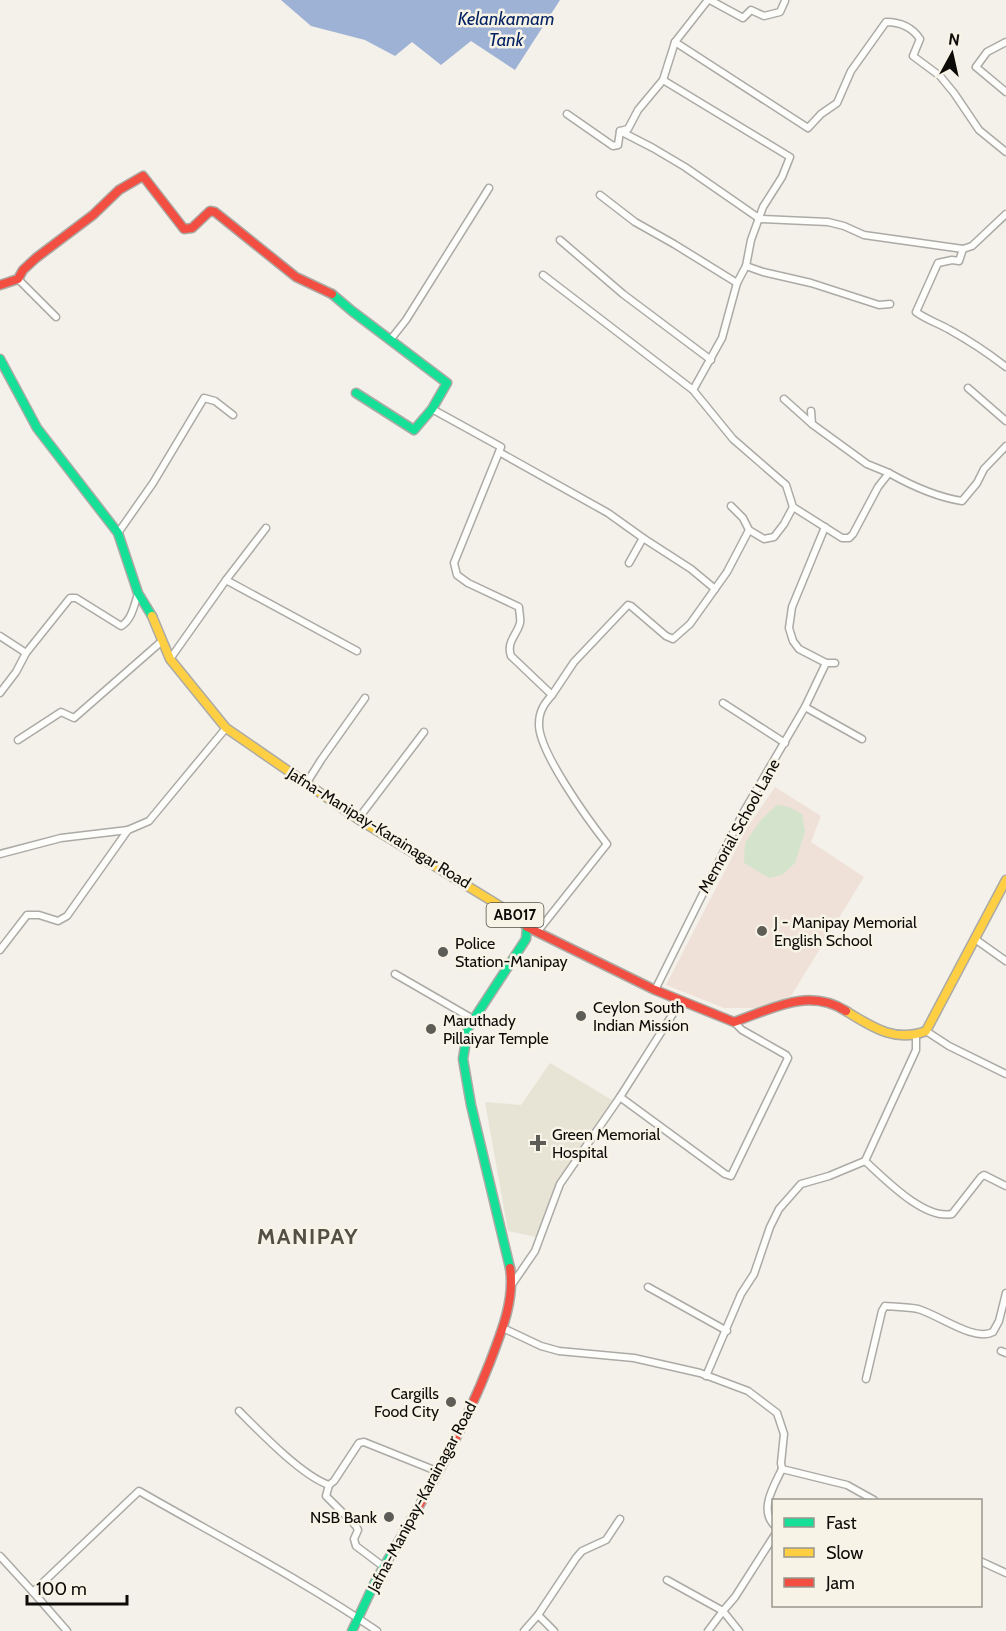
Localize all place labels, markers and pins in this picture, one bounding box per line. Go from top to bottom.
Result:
place label: J - Manipay Memorial English School [773,913,917,950]
marker: J - Manipay Memorial English School [755,924,769,938]
place label: Police Station-Manipay [455,934,568,971]
marker: Police Station-Manipay [436,945,450,959]
place label: Ceylon South Indian Mission [593,998,689,1035]
marker: Ceylon South Indian Mission [574,1009,588,1023]
place label: Maruthady Pillaiyar Temple [443,1011,549,1048]
marker: Maruthady Pillaiyar Temple [424,1022,438,1036]
place label: Green Memorial Hospital [552,1125,660,1162]
marker: Green Memorial Hospital [529,1134,547,1152]
place label: Cargills Food City [374,1384,439,1421]
marker: Cargills Food City [444,1395,458,1409]
place label: NSB Bank [310,1508,378,1527]
marker: NSB Bank [382,1510,396,1524]

